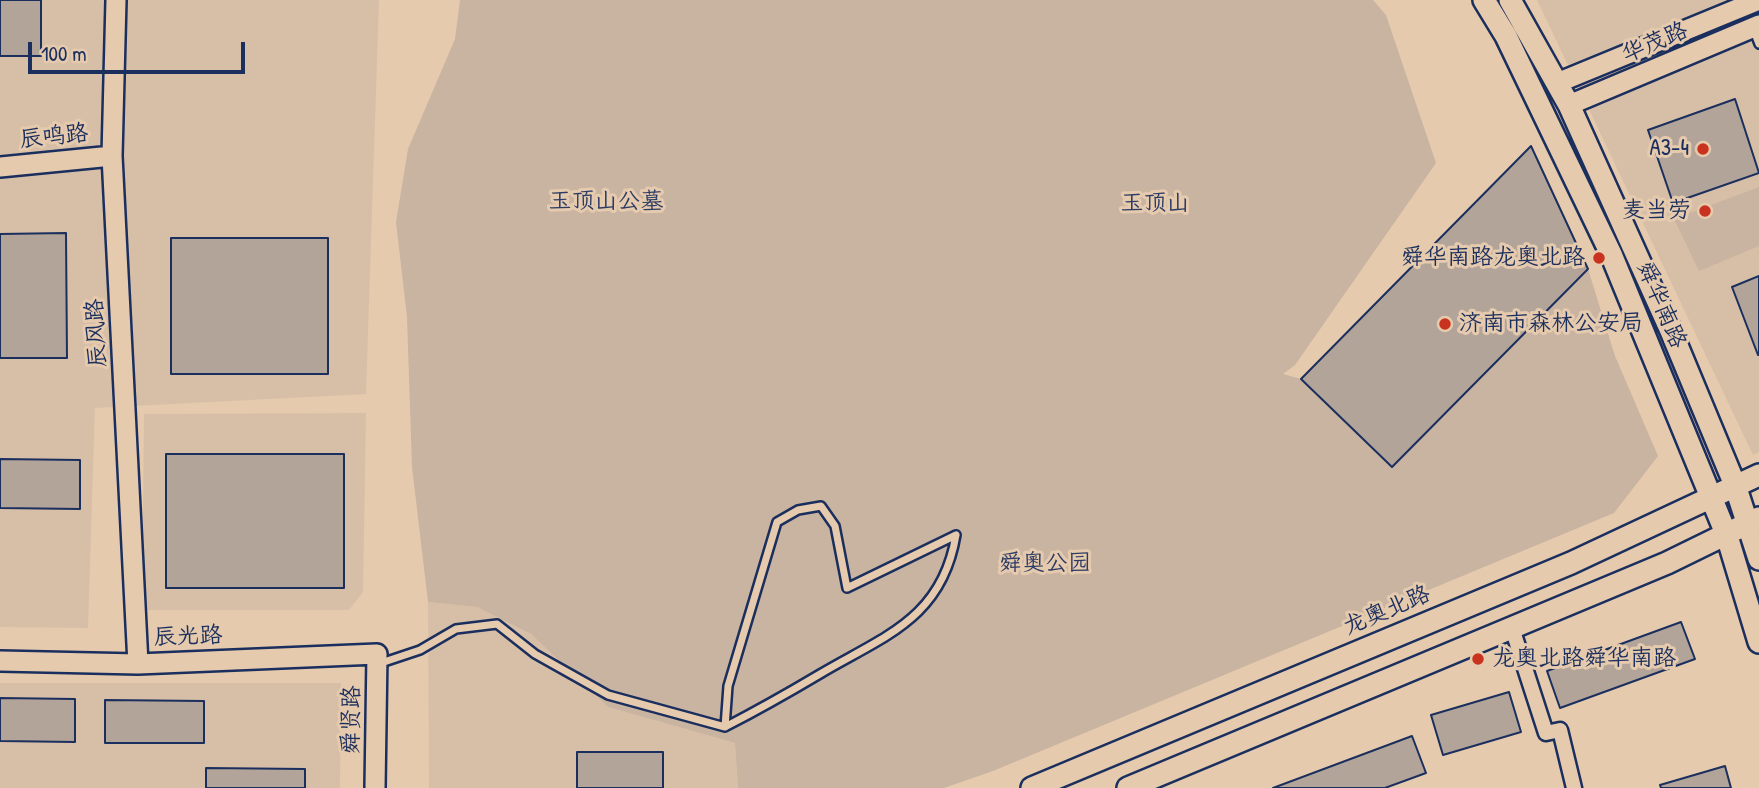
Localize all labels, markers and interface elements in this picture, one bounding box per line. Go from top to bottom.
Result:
street label: 华茂路 [1618,17,1692,69]
scale bar [32,28,248,72]
text: 100 m [41,39,87,68]
street label: 辰鸣路 [18,120,90,154]
place label: A3-4 [1650,135,1689,163]
marker: A3-4 [1695,141,1711,157]
park label: 玉顶山公墓 [549,188,663,216]
park label: 玉顶山 [1121,190,1189,218]
place label: 麦当劳 [1622,197,1691,225]
marker: 麦当劳 [1697,203,1713,219]
place label: 舜华南路龙奥北路 [1401,244,1585,272]
marker: 舜华南路龙奥北路 [1591,250,1607,266]
street label: 舜华南路 [1630,257,1692,353]
street label: 辰风路 [81,298,113,368]
place label: 济南市森林公安局 [1459,310,1643,338]
marker: 济南市森林公安局 [1437,316,1453,332]
park label: 舜奥公园 [999,550,1091,578]
street label: 龙奥北路 [1339,580,1435,642]
street label: 辰光路 [153,622,223,652]
place label: 龙奥北路舜华南路 [1492,645,1676,673]
marker: 龙奥北路舜华南路 [1470,651,1486,667]
street label: 舜贤路 [338,685,366,755]

